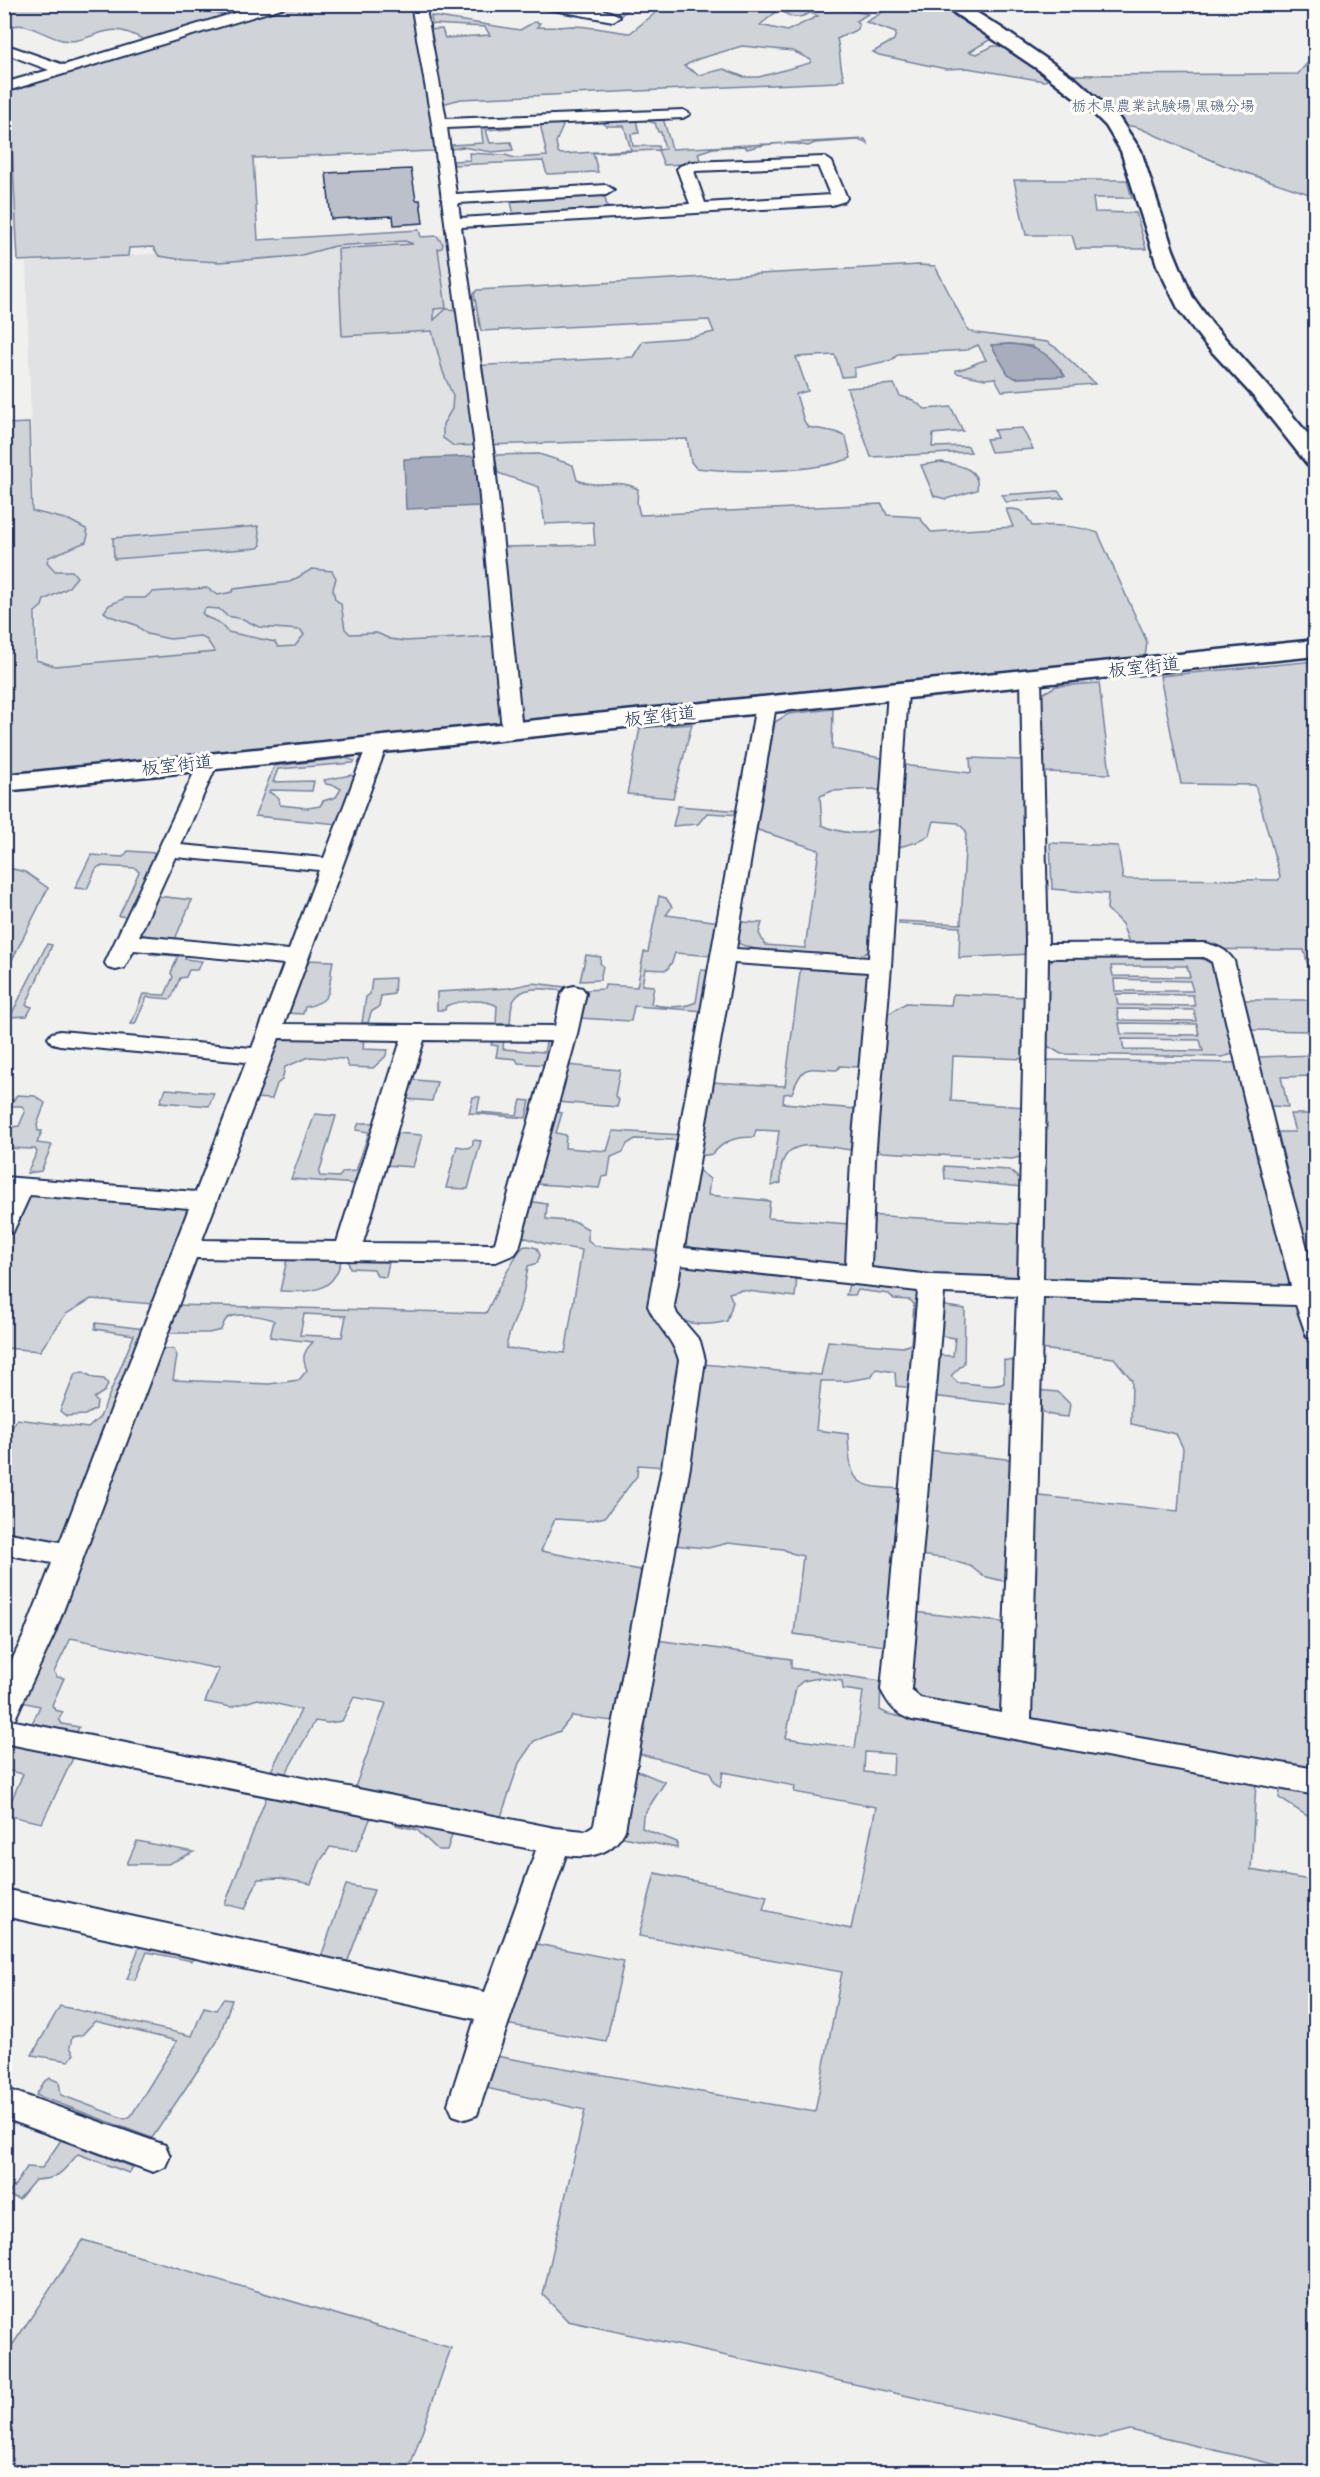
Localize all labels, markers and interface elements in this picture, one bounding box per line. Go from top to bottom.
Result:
park label: 栃木県農業試験場 黒磯分場 [1071,98,1255,117]
street label: 板室街道 [1107,654,1181,684]
street label: 板室街道 [623,703,697,733]
street label: 板室街道 [140,752,214,782]

